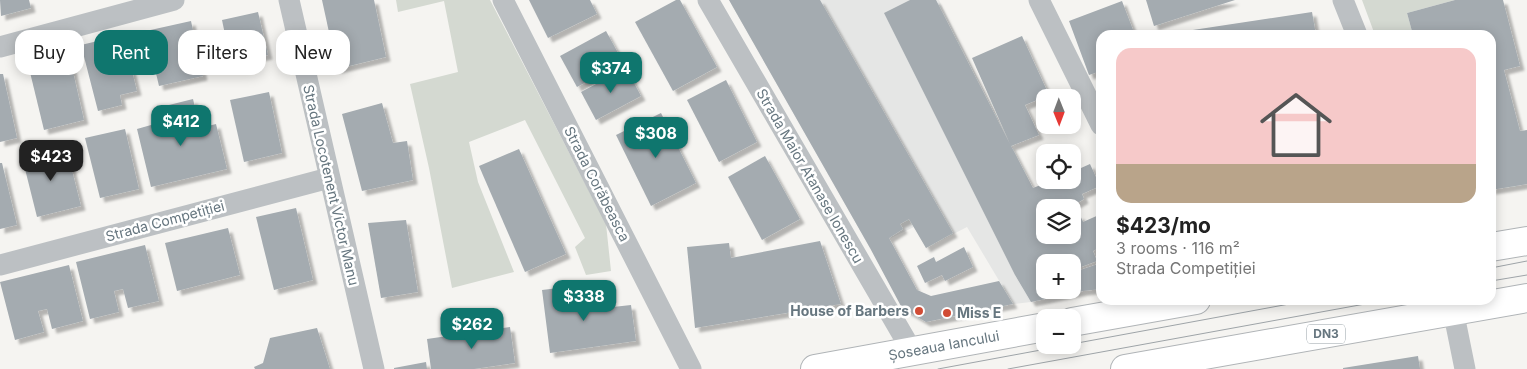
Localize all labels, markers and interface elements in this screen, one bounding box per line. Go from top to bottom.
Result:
chip: Buy [15,30,84,75]
chip: Rent [94,30,168,75]
chip: Filters [178,30,266,75]
chip: New [276,30,350,75]
pin: $374 [581,52,641,94]
text: $374 [591,58,631,78]
icon: home [1251,80,1341,170]
street label: Strada Locotenent Victor Manu [300,83,363,287]
street label: Strada Maior Atanase Ionescu [753,86,867,266]
north arrow [1036,89,1081,134]
map controls [1036,89,1081,354]
pin: $412 [151,104,211,147]
text: $412 [162,111,200,131]
pin: $308 [626,116,686,159]
street label: Strada Corăbeasca [561,123,634,244]
text: $308 [635,123,677,143]
pin: $423 [21,140,81,182]
button: locate [1036,144,1081,189]
text: $423 [30,146,72,166]
street label: Strada Competiției [104,196,226,246]
button: layers [1036,199,1081,244]
text: $423/mo [1116,213,1211,238]
text: 3 rooms · 116 m² [1116,238,1240,258]
button: + [1036,254,1081,299]
text: Strada Competiției [1116,258,1256,278]
pin: $338 [554,280,614,322]
text: $338 [563,286,605,306]
place label: House of Barbers [790,302,909,319]
place label: Miss E [957,304,1001,321]
marker: House of Barbers [913,305,925,317]
marker: Miss E [941,307,953,319]
pin: $262 [442,308,502,350]
button: − [1036,309,1081,354]
text: $262 [451,314,493,334]
road number: DN3 [1307,324,1345,344]
street label: Șoseaua Iancului [887,327,1001,364]

